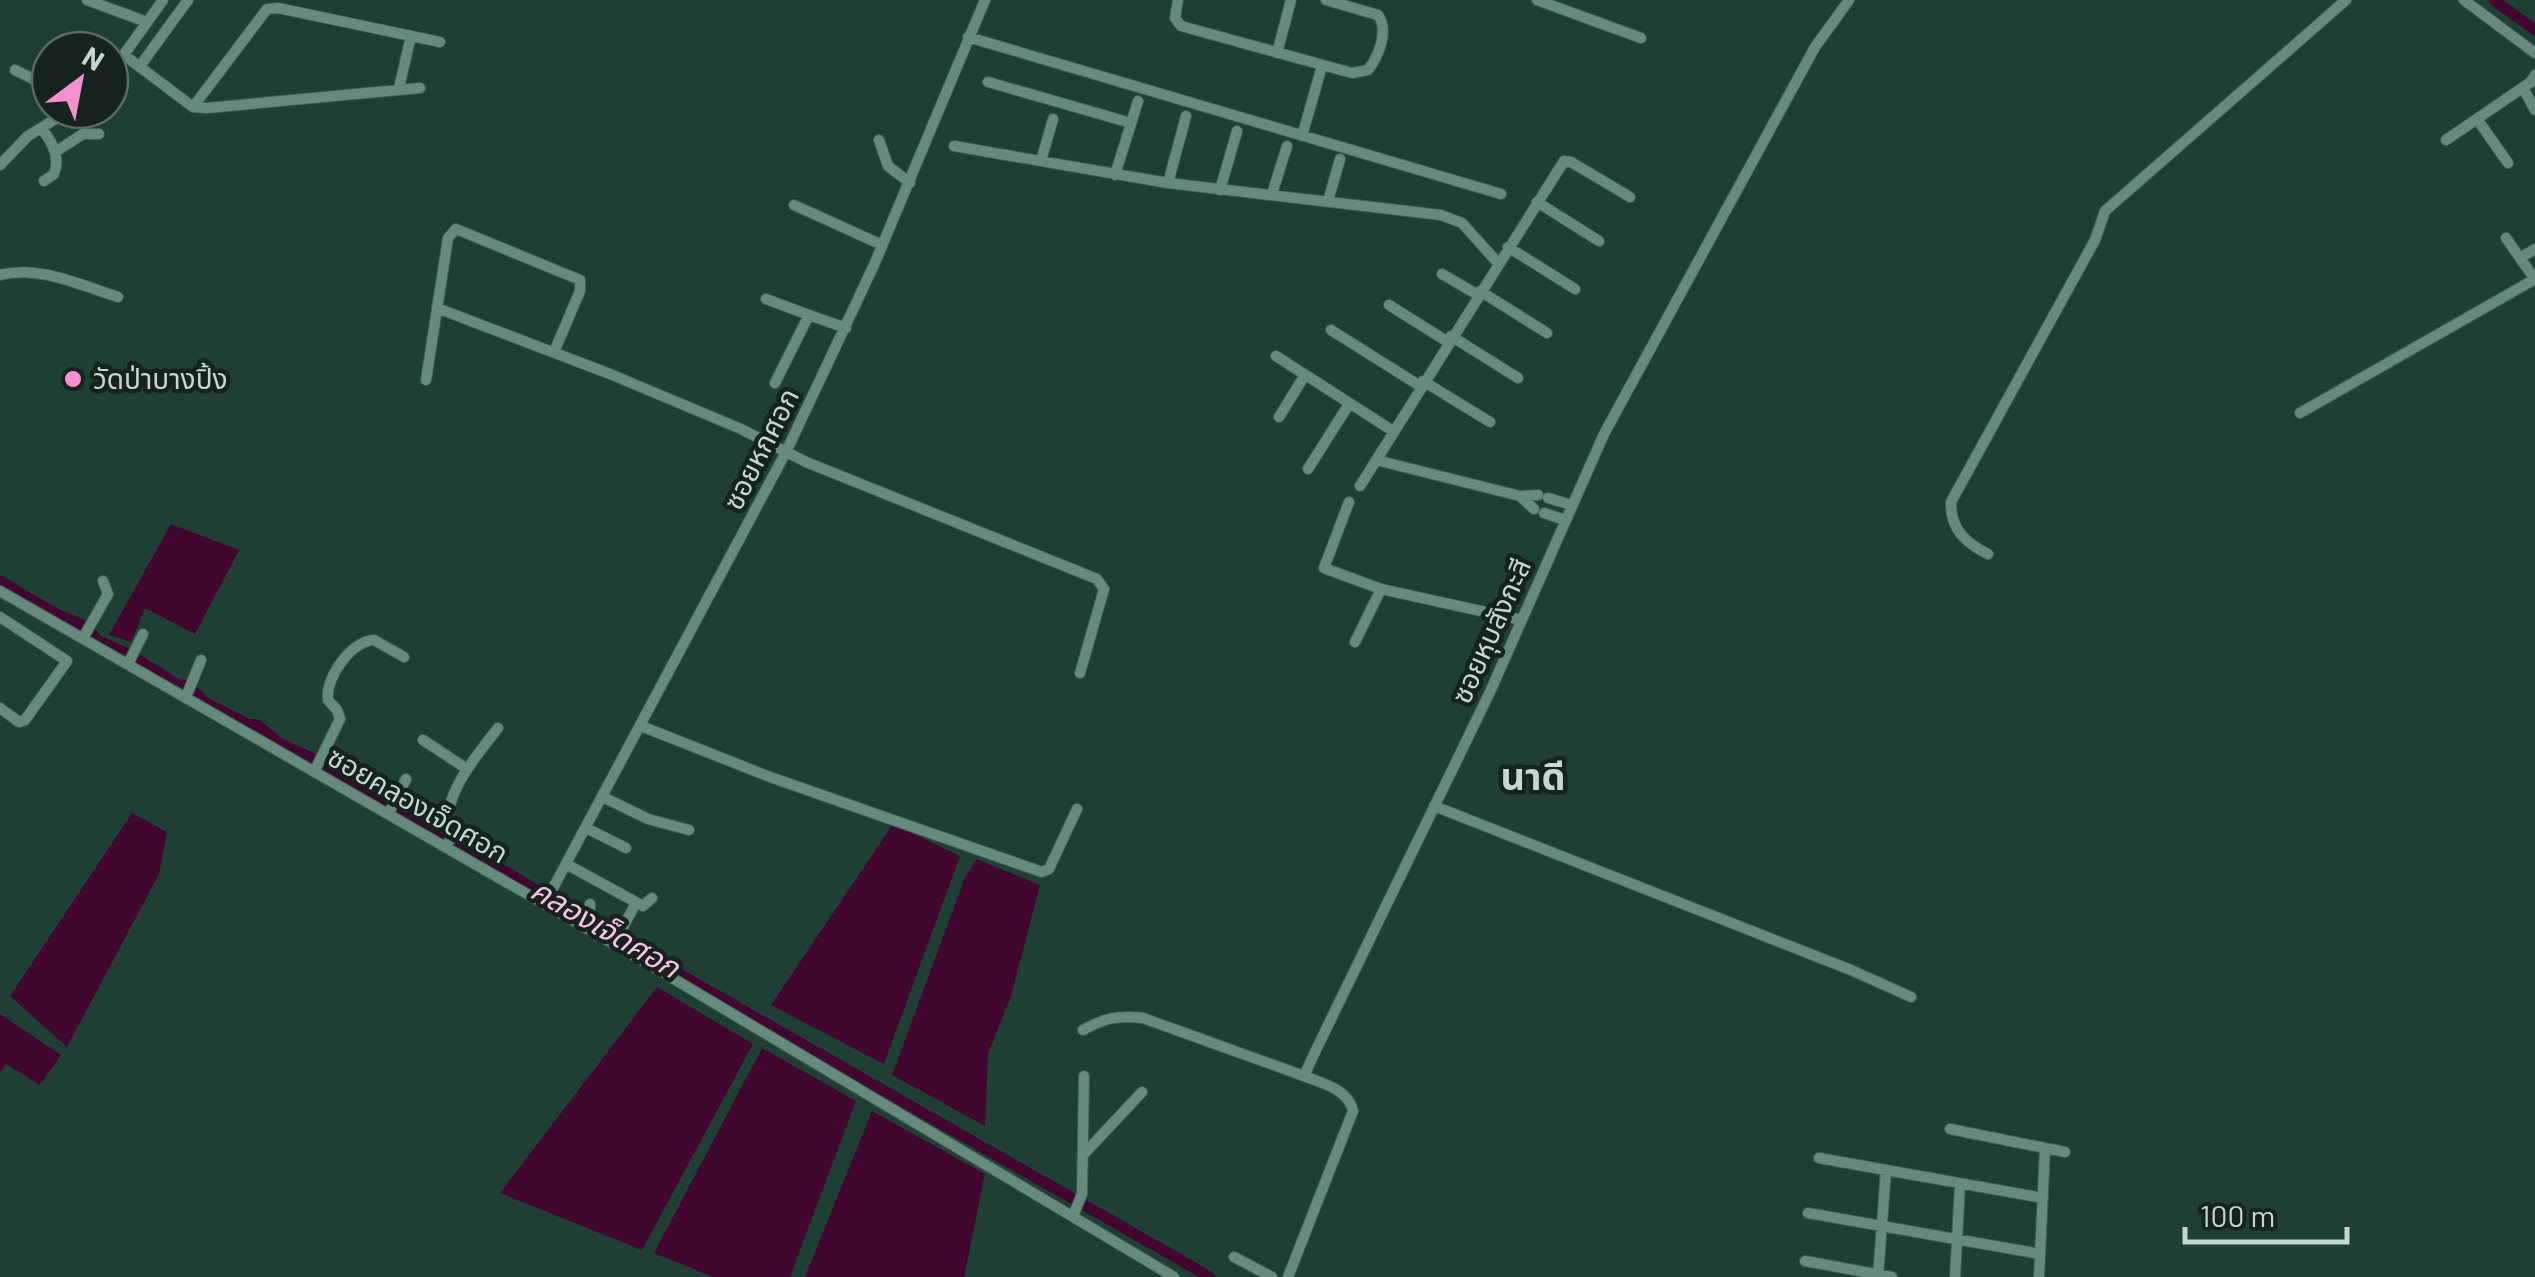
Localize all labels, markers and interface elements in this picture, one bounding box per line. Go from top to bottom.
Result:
north arrow [30,30,130,130]
text: N [77,39,111,77]
place label: วัดป่าบางปิ้ง [93,361,228,395]
marker: วัดป่าบางปิ้ง [62,368,84,390]
street label: ซอยหกศอก [715,382,805,515]
street label: ซอยหุบสังกะสี [1443,553,1538,709]
street label: ซอยคลองเจ็ดศอก [322,739,515,870]
district label: นาดี [1500,752,1566,798]
water label: คลองเจ็ดศอก [525,870,687,985]
scale bar [2185,1182,2348,1244]
text: 100 m [2200,1197,2275,1233]

